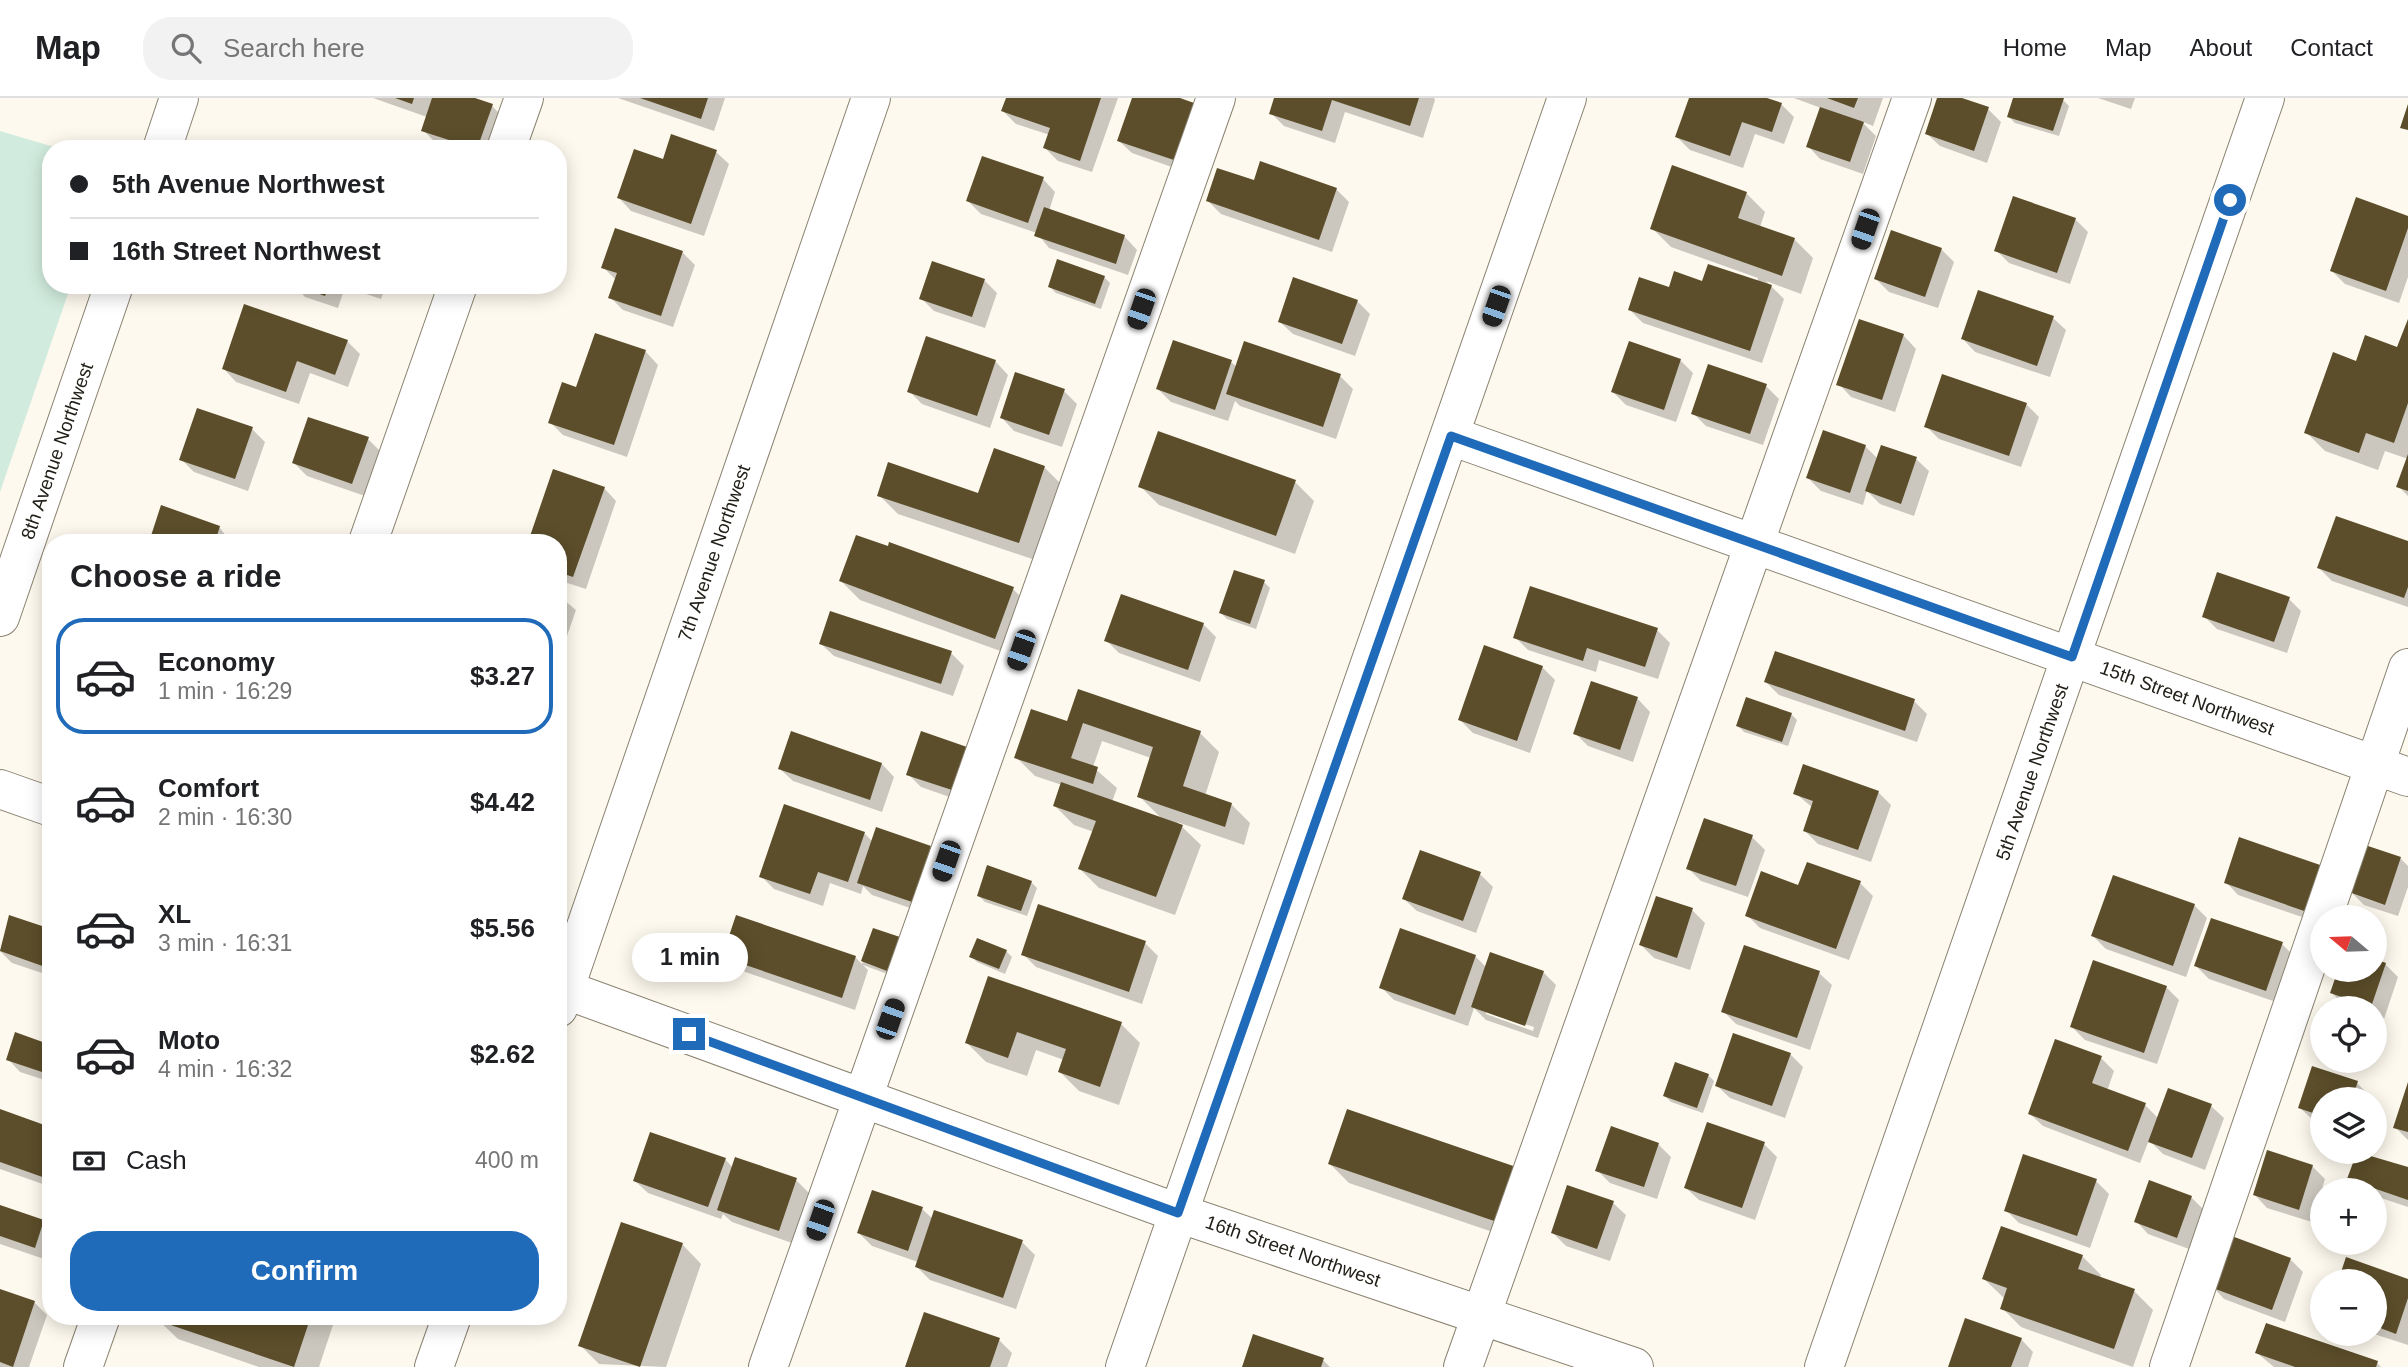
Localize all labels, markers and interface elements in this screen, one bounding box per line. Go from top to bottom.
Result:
search box [143,17,633,80]
text: Map [35,29,101,66]
icon: search [167,29,205,67]
text: Search here [223,33,365,63]
text: Home [2003,34,2067,61]
text: Map [2105,34,2152,61]
text: About [2190,34,2252,61]
text: Contact [2290,34,2373,61]
text: 5th Avenue Northwest [112,169,385,199]
route start [2214,184,2246,216]
car [1849,206,1882,252]
text: 16th Street Northwest [112,236,381,266]
car [1480,283,1513,329]
car [1125,286,1158,332]
street label: 8th Avenue Northwest [17,359,97,542]
street label: 7th Avenue Northwest [674,461,754,644]
text: Choose a ride [70,558,282,594]
car [1005,627,1038,673]
icon: car [74,645,137,708]
text: Economy [158,647,275,677]
street label: 15th Street Northwest [2097,657,2278,740]
text: $3.27 [470,661,535,691]
text: 1 min · 16:29 [158,678,292,704]
street label: 5th Avenue Northwest [1992,680,2072,863]
icon: car [74,771,137,834]
text: Comfort [158,773,259,803]
text: $4.42 [470,787,535,817]
text: 2 min · 16:30 [158,804,292,830]
car [930,838,963,884]
icon: car [74,897,137,960]
text: XL [158,899,191,929]
north arrow [2310,905,2387,982]
map controls [2310,905,2387,1346]
text: $5.56 [470,913,535,943]
text: 3 min · 16:31 [158,930,292,956]
callout: 1 min [631,932,747,982]
text: 1 min [660,944,720,970]
car [874,996,907,1042]
button: locate [2310,996,2387,1073]
route end [673,1018,705,1050]
icon: car [74,1023,137,1086]
text: Moto [158,1025,220,1055]
text: $2.62 [470,1039,535,1069]
text: 4 min · 16:32 [158,1056,292,1082]
button: layers [2310,1087,2387,1164]
icon: cash [70,1142,108,1180]
text: Cash [126,1145,187,1175]
text: 400 m [475,1147,539,1173]
button: + [2310,1178,2387,1255]
car [804,1197,837,1243]
street label: 16th Street Northwest [1203,1211,1384,1291]
button: Confirm [70,1231,539,1311]
button: − [2310,1269,2387,1346]

